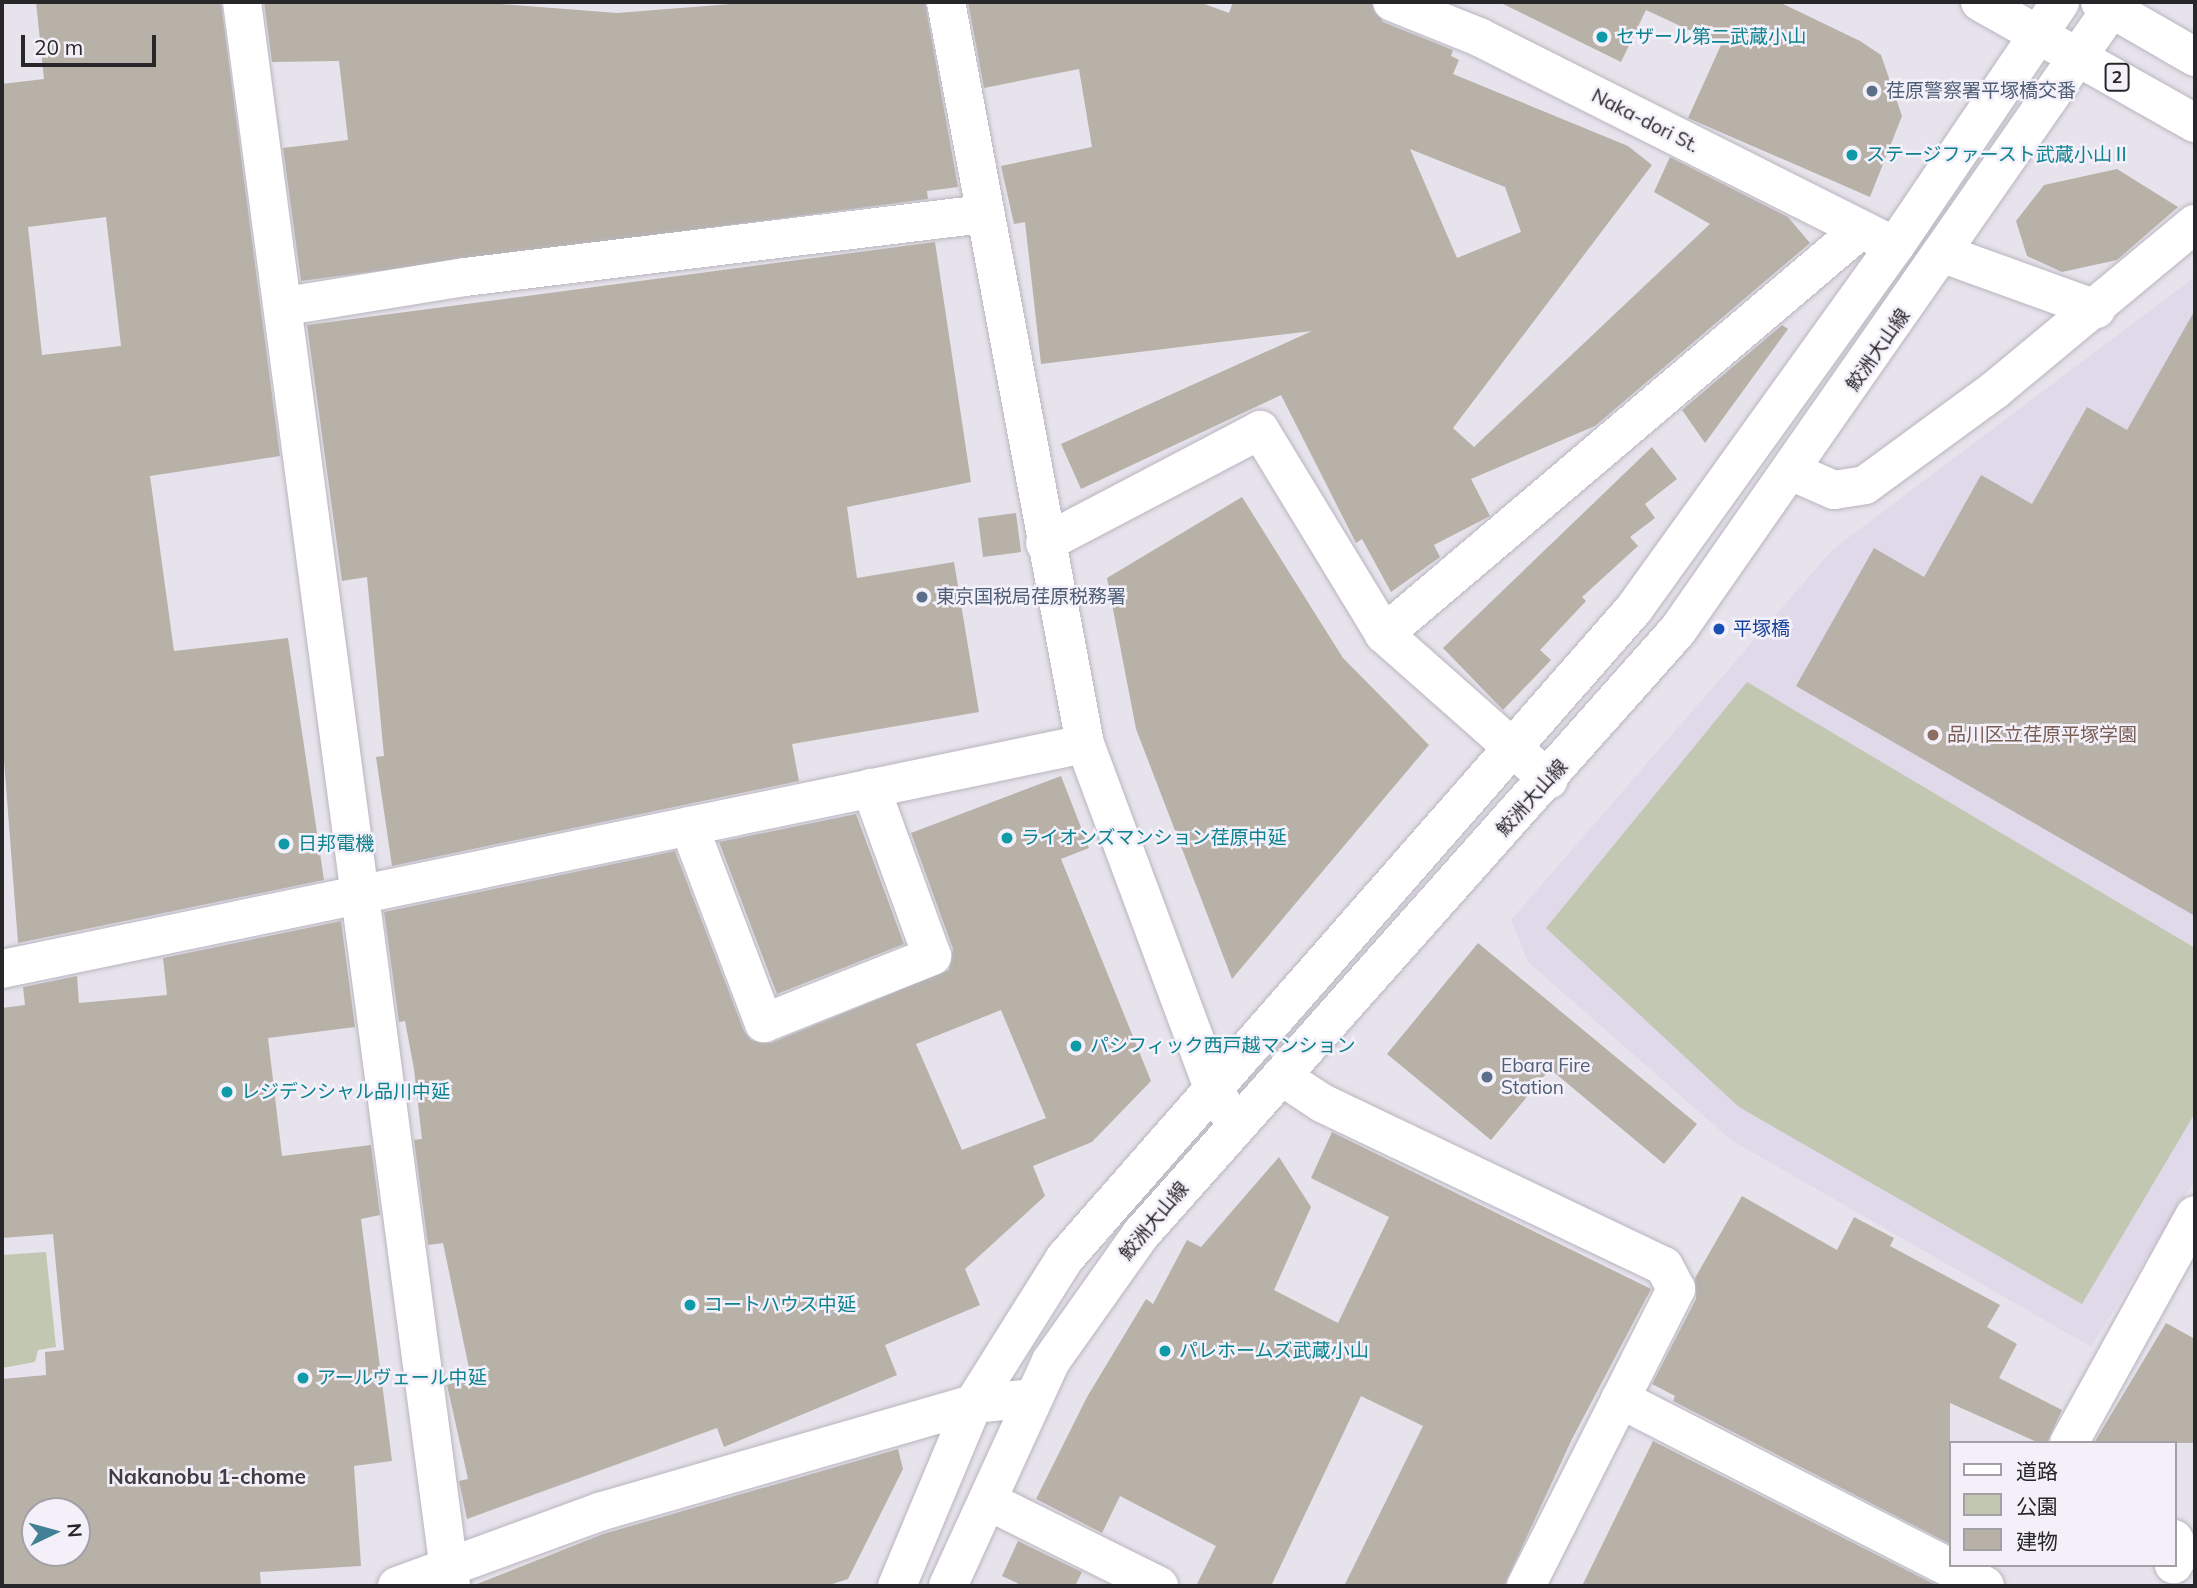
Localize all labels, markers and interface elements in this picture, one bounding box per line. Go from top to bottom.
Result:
scale bar [24,21,159,65]
place label: セザール第二武蔵小山 [1616,26,1806,48]
marker: セザール第二武蔵小山 [1594,29,1610,45]
text: 20 m [34,34,83,60]
road number: 2 [2103,62,2131,92]
place label: 荏原警察署平塚橋交番 [1886,80,2076,102]
marker: 荏原警察署平塚橋交番 [1864,83,1880,99]
street label: Naka-dori St. [1588,84,1702,158]
place label: ステージファースト武蔵小山Ⅱ [1866,144,2132,166]
marker: ステージファースト武蔵小山Ⅱ [1844,147,1860,163]
street label: 鮫洲大山線 [1841,305,1915,395]
place label: 東京国税局荏原税務署 [936,586,1126,608]
marker: 東京国税局荏原税務署 [914,589,930,605]
place label: 平塚橋 [1733,618,1790,640]
marker: 平塚橋 [1711,621,1727,637]
place label: 品川区立荏原平塚学園 [1947,724,2137,746]
marker: 品川区立荏原平塚学園 [1925,727,1941,743]
street label: 鮫洲大山線 [1492,755,1572,841]
place label: ライオンズマンション荏原中延 [1021,827,1287,849]
marker: ライオンズマンション荏原中延 [999,830,1015,846]
place label: 日邦電機 [298,833,374,855]
marker: 日邦電機 [276,836,292,852]
place label: パシフィック西戸越マンション [1090,1035,1356,1057]
marker: パシフィック西戸越マンション [1068,1038,1084,1054]
place label: Ebara Fire Station [1501,1055,1590,1099]
marker: Ebara Fire Station [1479,1069,1495,1085]
place label: レジデンシャル品川中延 [241,1081,450,1103]
marker: レジデンシャル品川中延 [219,1084,235,1100]
street label: 鮫洲大山線 [1115,1177,1193,1265]
place label: コートハウス中延 [704,1294,856,1316]
marker: コートハウス中延 [682,1297,698,1313]
place label: パレホームズ武蔵小山 [1179,1340,1369,1362]
marker: パレホームズ武蔵小山 [1157,1343,1173,1359]
place label: アールヴェール中延 [317,1367,487,1389]
marker: アールヴェール中延 [295,1370,311,1386]
legend [1948,1441,2176,1567]
text: 道路 [2016,1458,2058,1484]
district label: Nakanobu 1-chome [108,1463,306,1489]
text: 公園 [2016,1493,2058,1519]
north arrow [21,1497,91,1567]
text: N [62,1522,88,1539]
text: 建物 [2016,1528,2058,1554]

